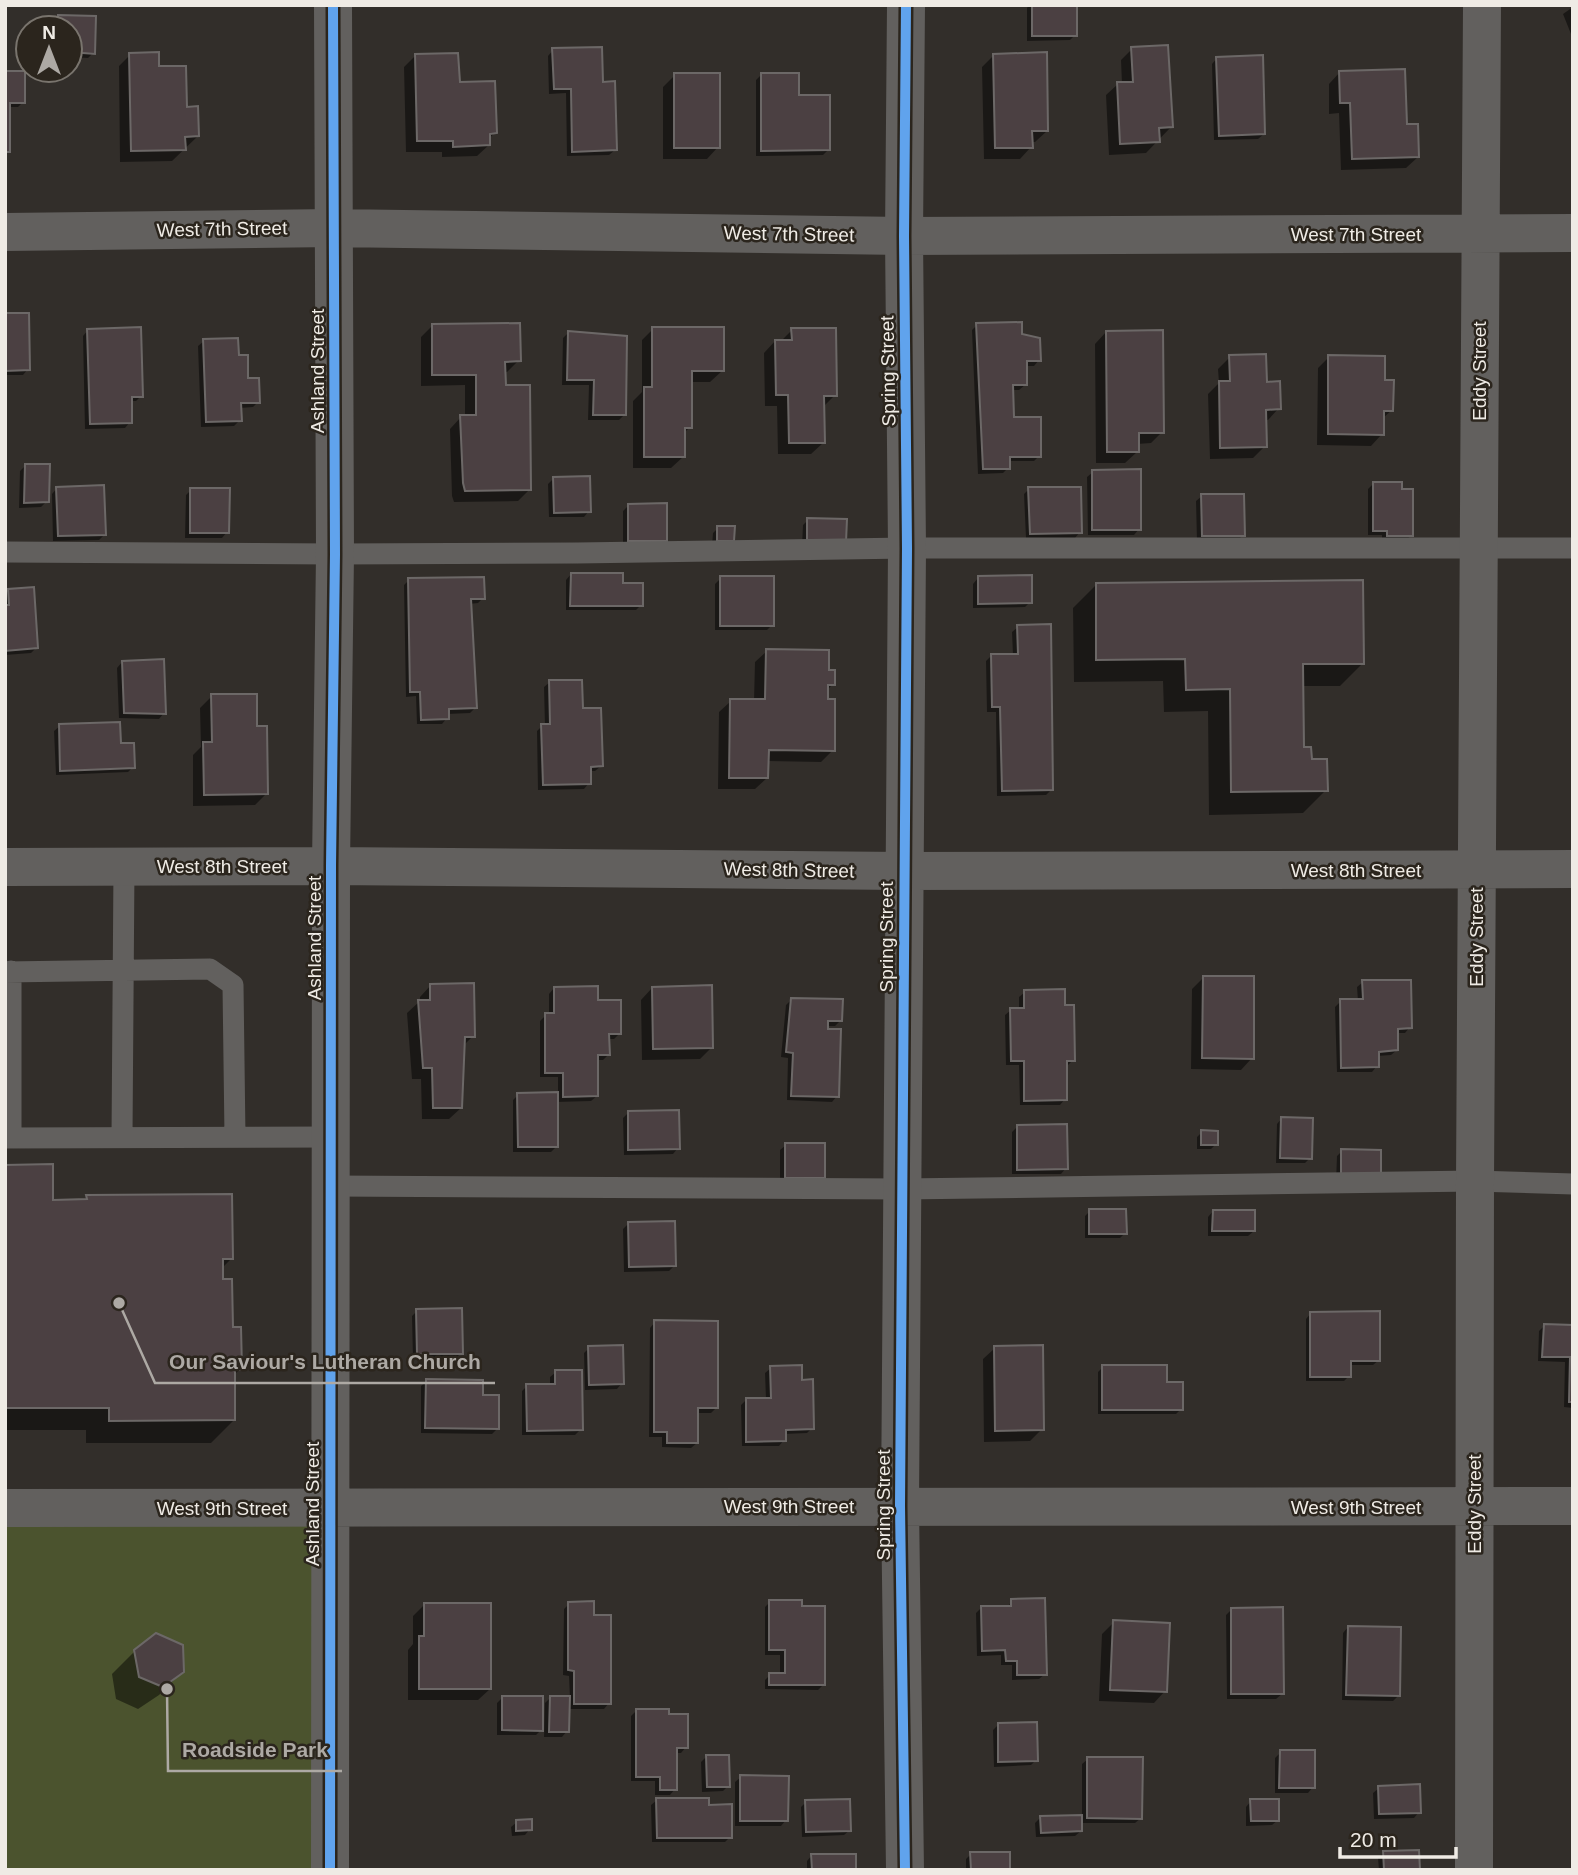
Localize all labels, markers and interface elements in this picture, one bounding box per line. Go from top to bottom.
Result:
north arrow [14,14,84,84]
text: N [42,22,56,43]
street label: West 7th Street [157,217,288,241]
street label: West 7th Street [724,222,855,246]
street label: West 7th Street [1291,224,1422,245]
street label: Ashland Street [307,308,328,433]
street label: Spring Street [877,315,899,427]
street label: Eddy Street [1469,321,1490,421]
street label: West 8th Street [157,856,288,877]
street label: West 8th Street [724,858,855,882]
street label: West 8th Street [1291,860,1422,881]
street label: Ashland Street [304,875,325,1000]
street label: Spring Street [876,881,897,992]
street label: Eddy Street [1466,887,1487,987]
callout: Our Saviour's Lutheran Church [155,1341,495,1383]
text: Our Saviour's Lutheran Church [169,1350,481,1373]
street label: Ashland Street [302,1441,323,1566]
street label: Spring Street [873,1449,894,1560]
street label: Eddy Street [1464,1454,1485,1554]
street label: West 9th Street [724,1496,855,1517]
street label: West 9th Street [1291,1497,1422,1518]
street label: West 9th Street [157,1498,288,1519]
callout: Roadside Park [168,1729,342,1771]
text: Roadside Park [182,1738,328,1761]
scale bar [1340,1815,1456,1859]
text: 20 m [1350,1828,1397,1851]

